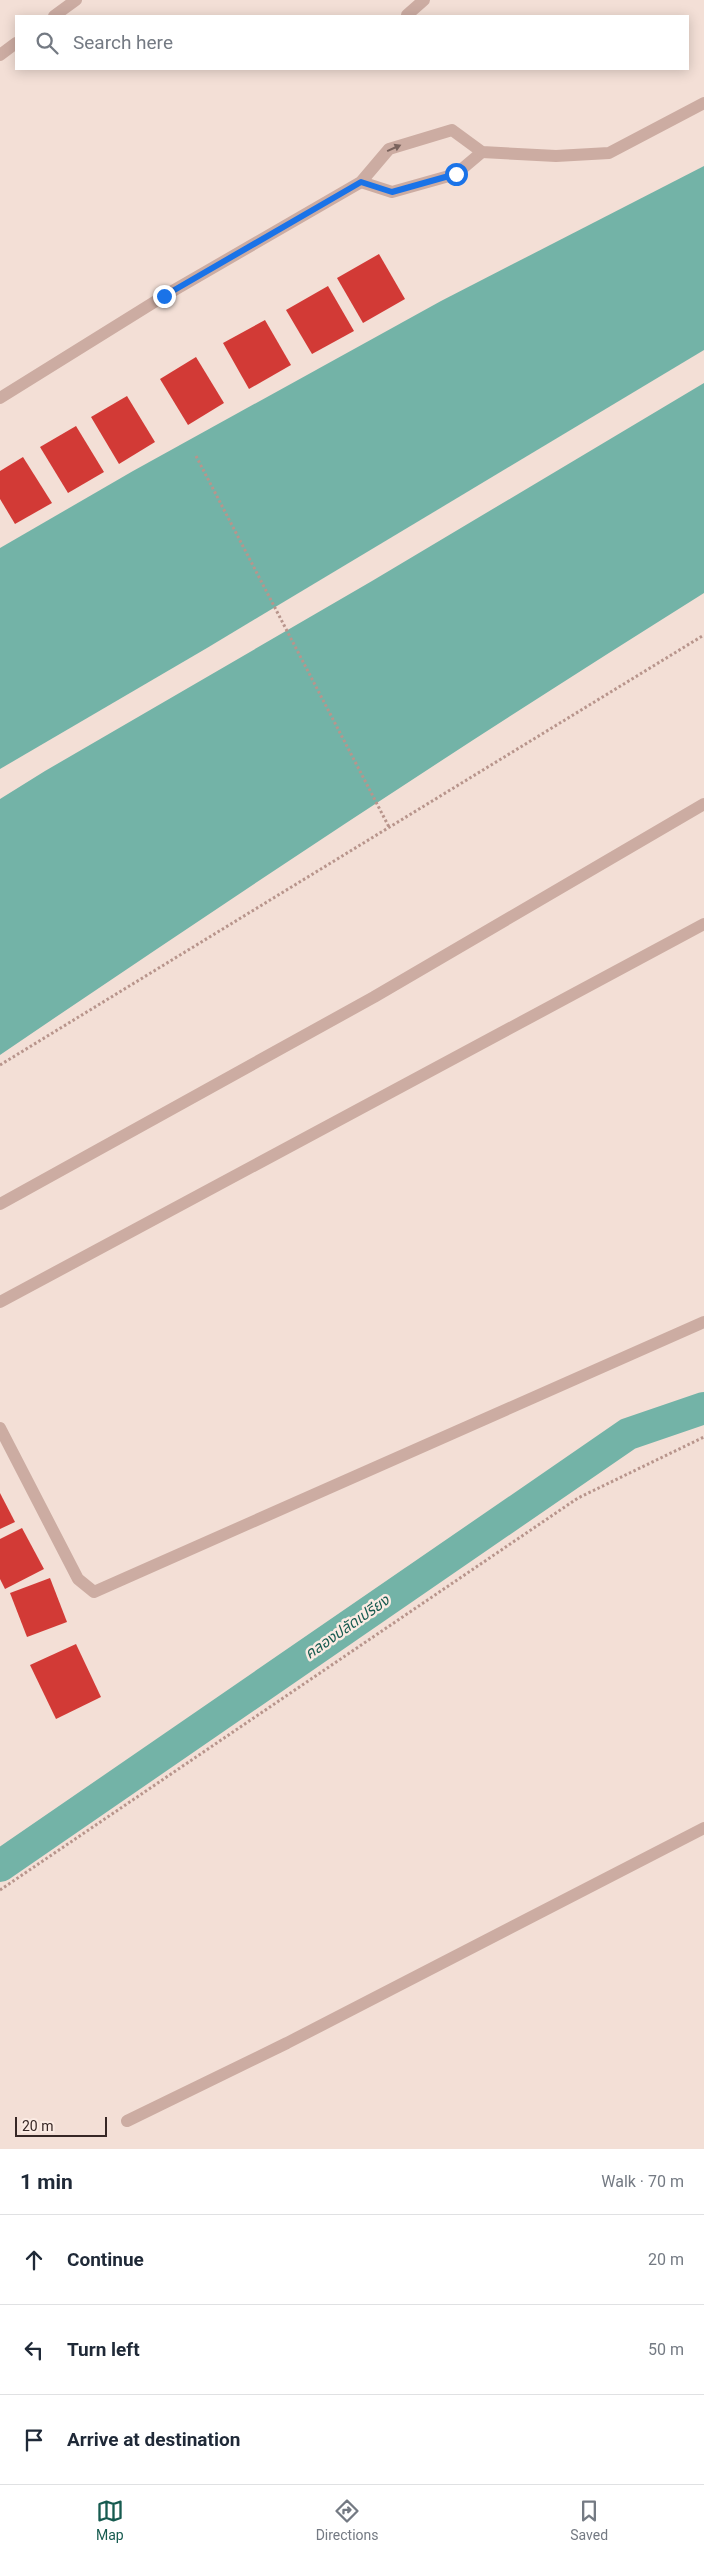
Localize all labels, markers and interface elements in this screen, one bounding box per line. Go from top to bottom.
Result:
search box [15,15,689,70]
icon: search [33,29,61,57]
text: Search here [73,31,173,54]
one-way arrow [387,144,402,153]
route start [445,163,468,186]
route end [153,285,176,308]
water label: คลองปลัดเปรียง [301,1591,393,1663]
scale bar [15,2114,108,2137]
text: 20 m [22,2118,54,2134]
text: 1 min [20,2170,73,2194]
text: Walk · 70 m [601,2172,684,2191]
icon: ahead [20,2246,48,2274]
text: Continue [67,2248,144,2271]
text: 20 m [648,2250,684,2269]
icon: left [20,2336,48,2364]
text: Turn left [67,2338,140,2361]
text: 50 m [648,2340,684,2359]
icon: arrive [20,2426,48,2454]
text: Arrive at destination [67,2428,240,2451]
tab: Map [96,2497,124,2543]
tab: Directions [316,2497,379,2543]
tab: Saved [570,2497,608,2543]

